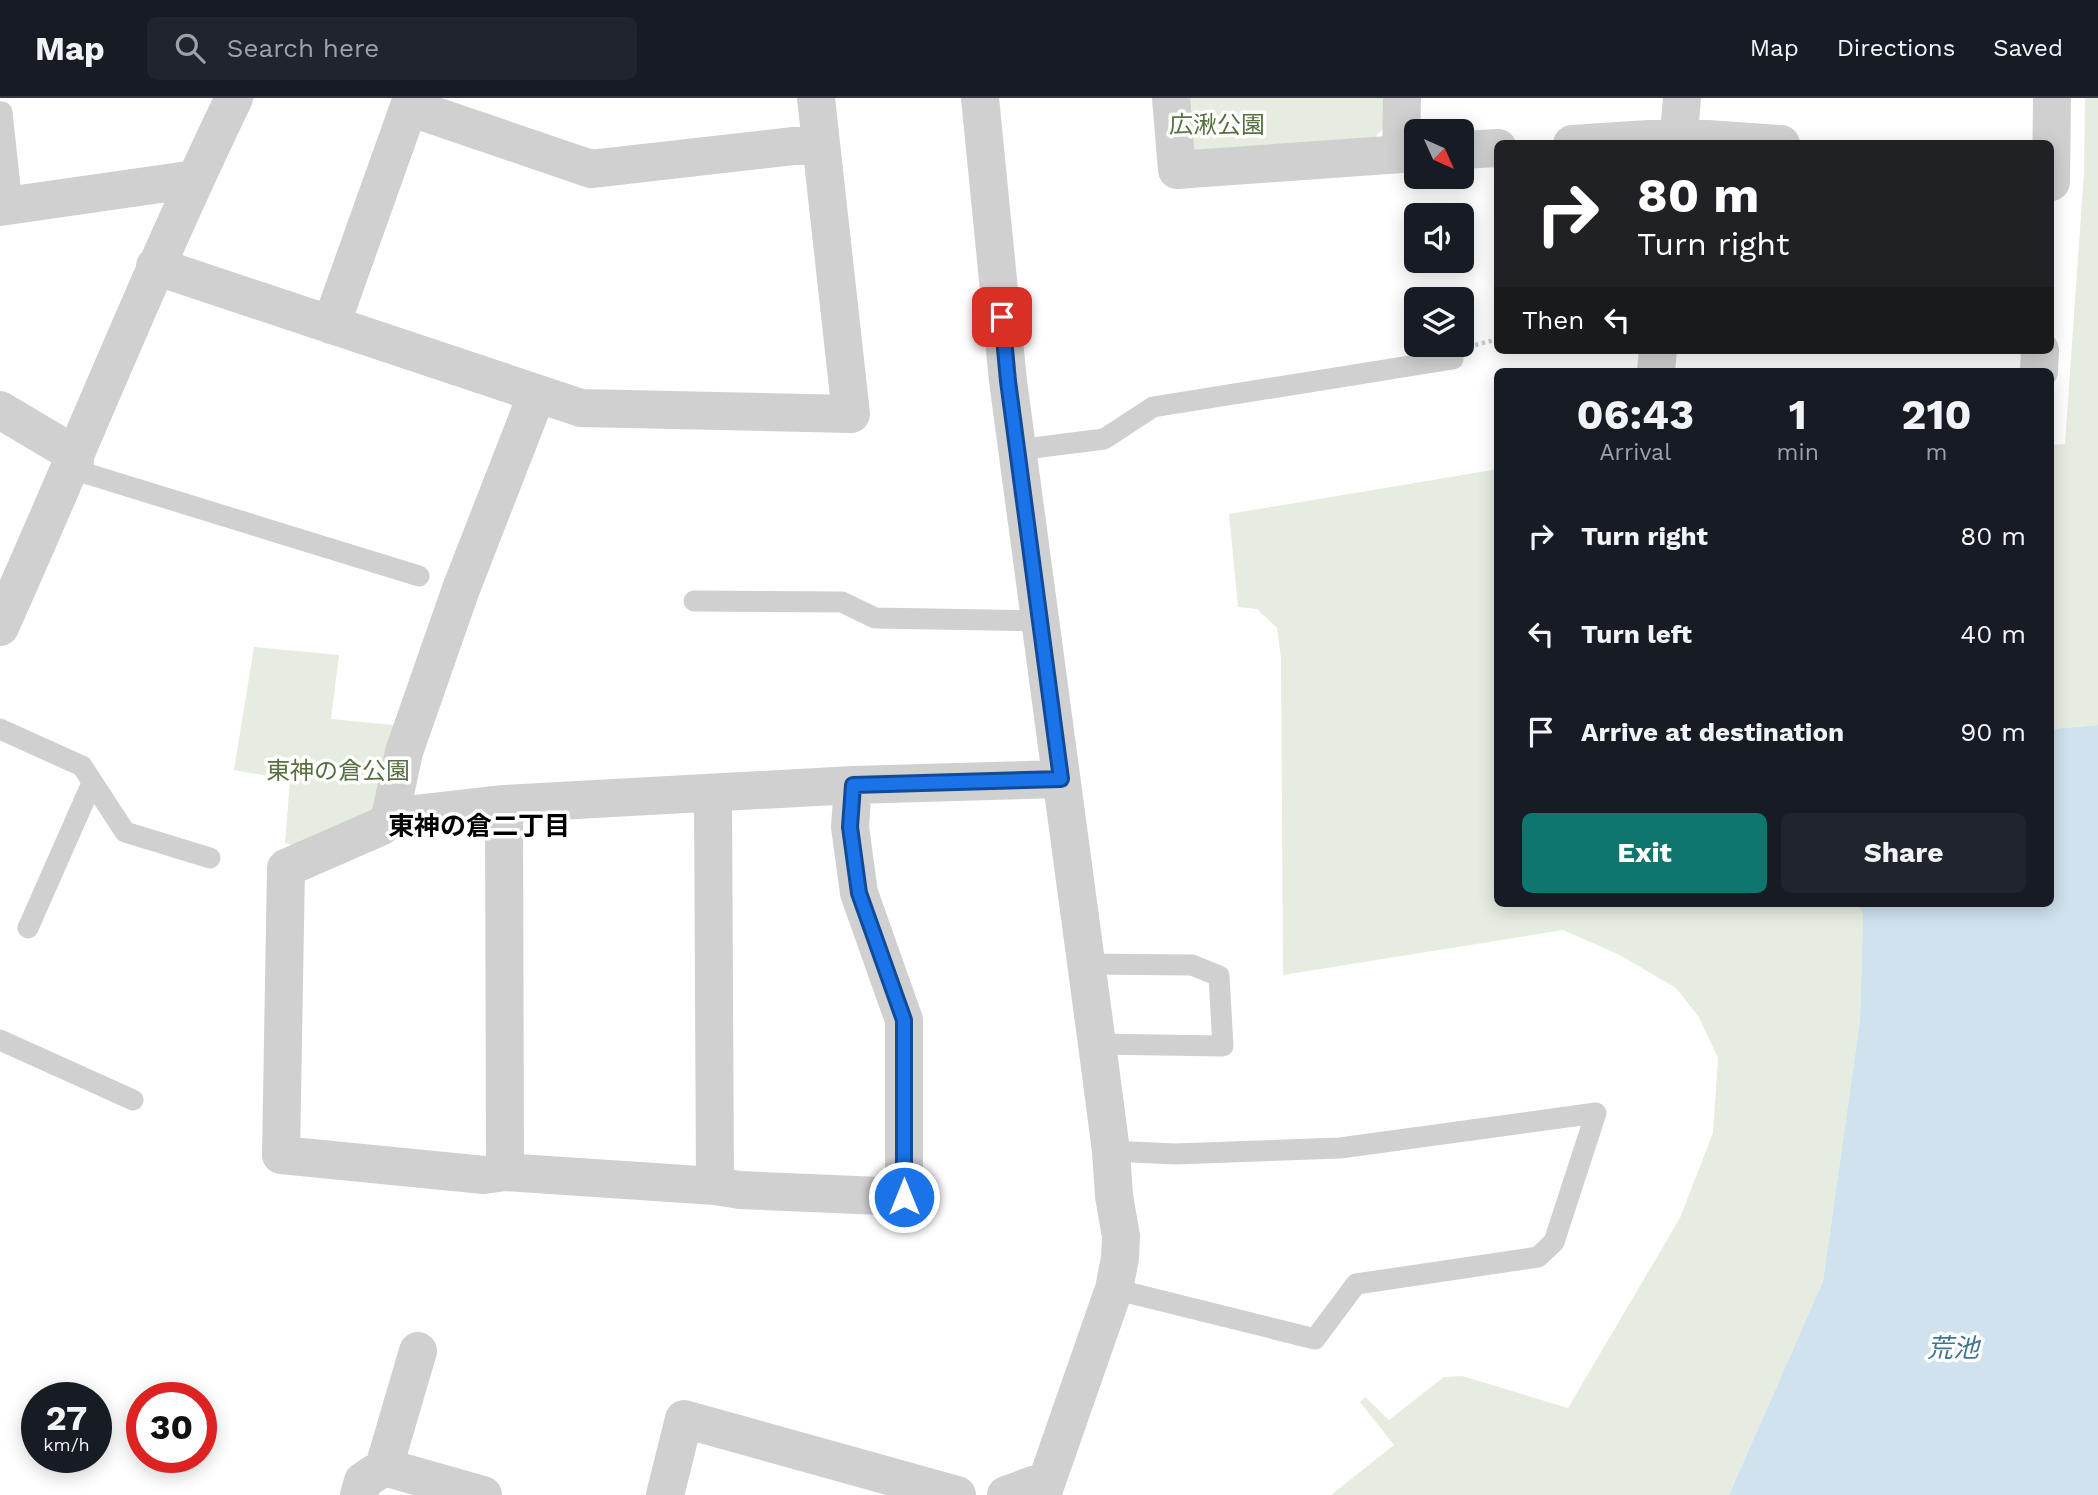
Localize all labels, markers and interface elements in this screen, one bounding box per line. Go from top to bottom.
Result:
search box [147,17,637,80]
text: Map [35,29,105,68]
icon: search [171,29,209,67]
text: Search here [227,33,379,63]
text: Map [1750,34,1799,62]
text: Directions [1837,34,1955,62]
text: Saved [1993,34,2063,62]
park label: 広湫公園 [1169,111,1265,139]
north arrow [1404,119,1474,189]
map controls [1404,119,1474,357]
text: 80 m [1637,166,1759,224]
icon: right [1522,168,1613,259]
button: sound [1404,203,1474,273]
text: Turn right [1637,225,1789,263]
pin [972,287,1032,347]
button: layers [1404,287,1474,357]
icon: arrive [983,298,1021,336]
icon: left [1598,301,1636,339]
text: Then [1522,305,1584,335]
text: 06:43 [1576,390,1694,439]
text: 1 [1789,390,1807,439]
text: 210 [1901,390,1972,439]
text: Arrival [1599,439,1671,466]
text: min [1777,439,1819,466]
text: m [1925,439,1947,466]
icon: right [1522,517,1560,555]
text: Turn right [1581,521,1708,551]
text: 80 m [1960,521,2026,551]
icon: left [1522,615,1560,653]
text: Turn left [1581,619,1692,649]
text: 40 m [1960,619,2026,649]
icon: arrive [1522,713,1560,751]
text: Arrive at destination [1581,717,1844,747]
text: 90 m [1960,717,2026,747]
park label: 東神の倉公園 [266,757,410,785]
district label: 東神の倉二丁目 [388,811,570,841]
button: Exit [1522,813,1767,893]
button: Share [1781,813,2026,893]
position arrow [867,1160,941,1234]
water label: 荒池 [1927,1333,1982,1363]
speed limit sign: 30 [126,1382,217,1473]
text: 27 [46,1397,87,1439]
text: km/h [43,1434,90,1455]

